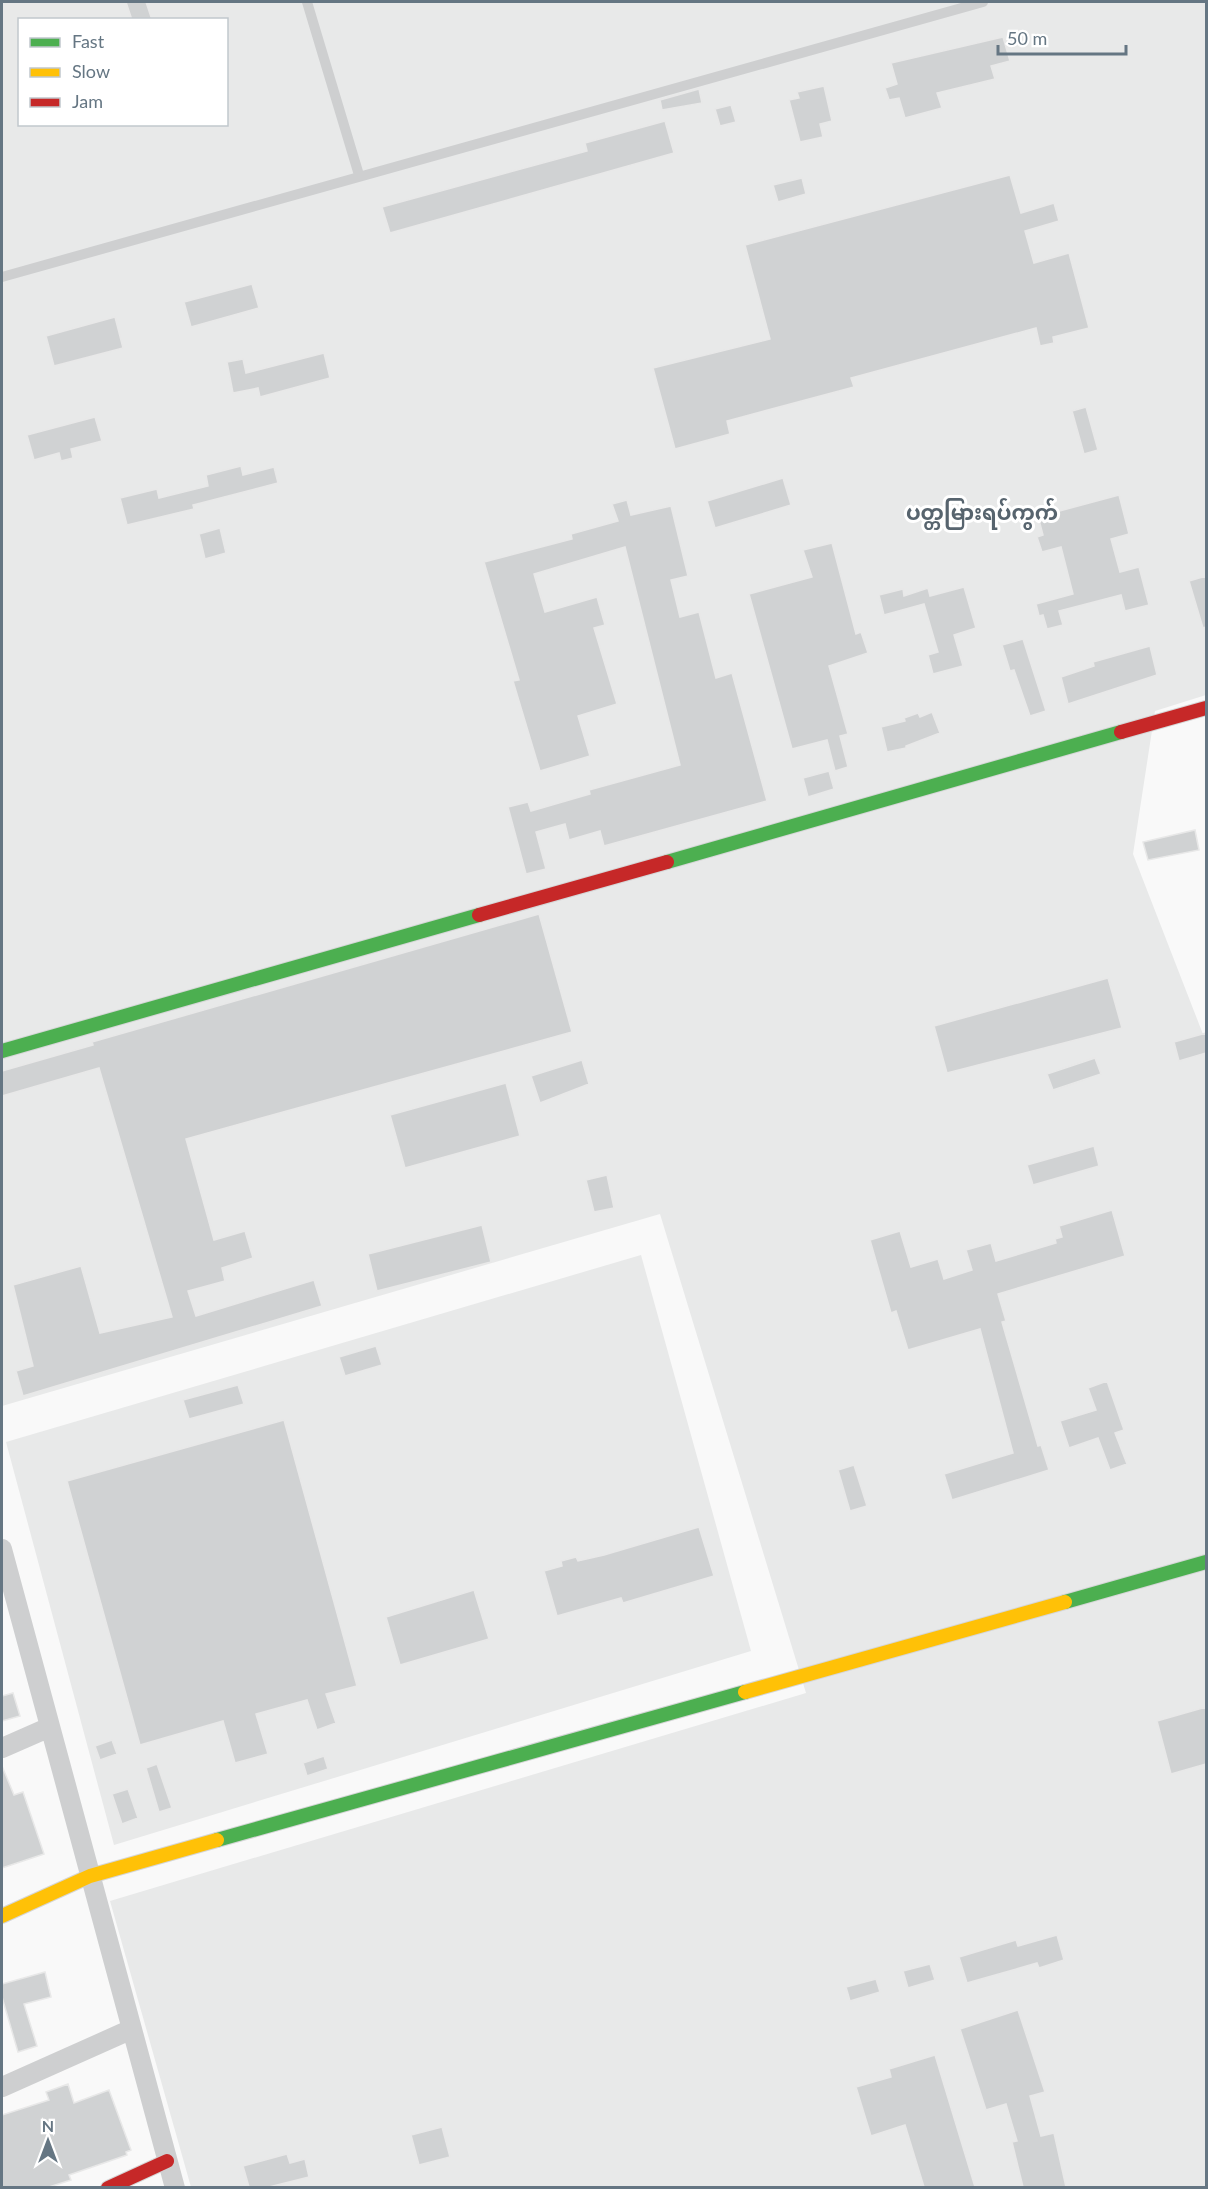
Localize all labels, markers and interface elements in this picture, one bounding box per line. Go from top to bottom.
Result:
legend [18,18,228,126]
scale bar [998,18,1126,56]
text: 50 m [1007,27,1047,49]
text: Fast [72,30,105,52]
text: Slow [72,60,110,82]
text: Jam [72,90,103,112]
district label: ပတ္တမြားရပ်ကွက် [906,497,1058,530]
north arrow [18,2111,78,2171]
text: N [42,2116,54,2135]

